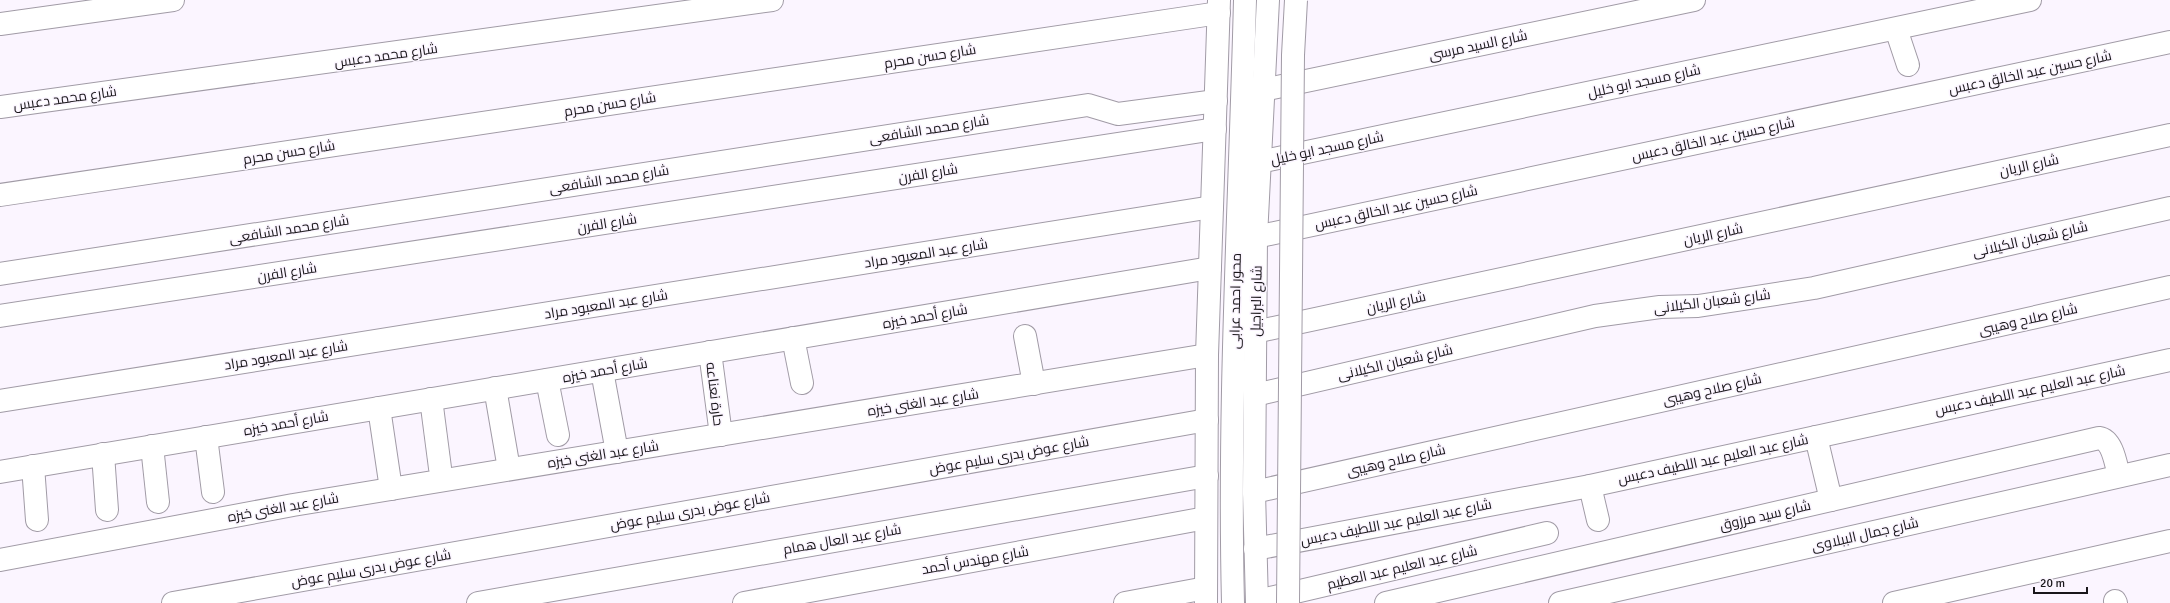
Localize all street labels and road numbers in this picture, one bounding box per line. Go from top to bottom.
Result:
street label: شارع السيد مرسى [1427,27,1529,64]
street label: شارع محمد دعبس [333,40,439,71]
street label: شارع حسن محرم [883,41,978,73]
street label: شارع حسين عبد الخالق دعبس [1947,47,2113,98]
street label: شارع مسجد ابو خليل [1586,61,1702,102]
street label: شارع محمد دعبس [12,83,118,114]
street label: شارع حسن محرم [563,89,658,121]
street label: شارع محمد الشافعى [868,112,990,147]
street label: شارع حسين عبد الخالق دعبس [1630,114,1796,165]
street label: شارع مسجد ابو خليل [1269,128,1385,169]
street label: شارع حسن محرم [242,137,337,169]
street label: شارع الريان [1998,151,2060,180]
street label: شارع الفرن [897,160,959,187]
street label: شارع محمد الشافعى [548,162,670,197]
street label: شارع حسين عبد الخالق دعبس [1313,182,1479,233]
street label: شارع الفرن [576,210,638,237]
street label: شارع محمد الشافعى [228,212,350,247]
street label: شارع شعبان الكيلانى [1971,218,2089,261]
street label: شارع الريان [1682,220,1744,249]
street label: شارع عبد المعبود مراد [863,235,989,272]
street label: محور احمد عرابى [1226,253,1245,349]
street label: شارع الفرن [256,259,318,286]
street label: شارع البراجيل [1247,265,1266,337]
street label: شارع عبد المعبود مراد [543,286,669,323]
street label: شارع شعبان الكيلانى [1653,286,1772,317]
street label: شارع الريان [1365,288,1427,317]
street label: شارع أحمد خيزه [881,300,969,332]
street label: شارع صلاح وهيبى [1977,300,2079,339]
street label: شارع عبد المعبود مراد [223,337,349,374]
street label: شارع شعبان الكيلانى [1336,341,1454,384]
street label: شارع أحمد خيزه [561,354,649,386]
street label: حارة نعناعه [702,361,727,427]
street label: شارع عبد العليم عبد اللطيف دعبس [1933,362,2127,420]
street label: شارع صلاح وهيبى [1661,370,1763,409]
street label: شارع عبد الغنى خيزه [866,385,980,420]
street label: شارع أحمد خيزه [242,407,330,439]
street label: شارع عبد العليم عبد اللطيف دعبس [1616,431,1810,489]
street label: شارع عوض بدرى سليم عوض [928,433,1091,479]
street label: شارع عبد الغنى خيزه [546,437,660,472]
street label: شارع صلاح وهيبى [1345,441,1447,480]
street label: شارع عبد الغنى خيزه [226,489,340,526]
street label: شارع عوض بدرى سليم عوض [609,489,772,535]
street label: شارع عبد العليم عبد اللطيف دعبس [1299,496,1493,550]
street label: شارع سيد مرزوق [1718,497,1812,534]
street label: شارع جمال الببلاوى [1810,514,1920,555]
street label: شارع عبد العال همام [782,521,903,559]
street label: شارع مهندس أحمد [920,542,1030,578]
street label: شارع عبد العليم عبد العظيم [1325,542,1479,594]
street label: شارع عوض بدرى سليم عوض [290,546,453,592]

